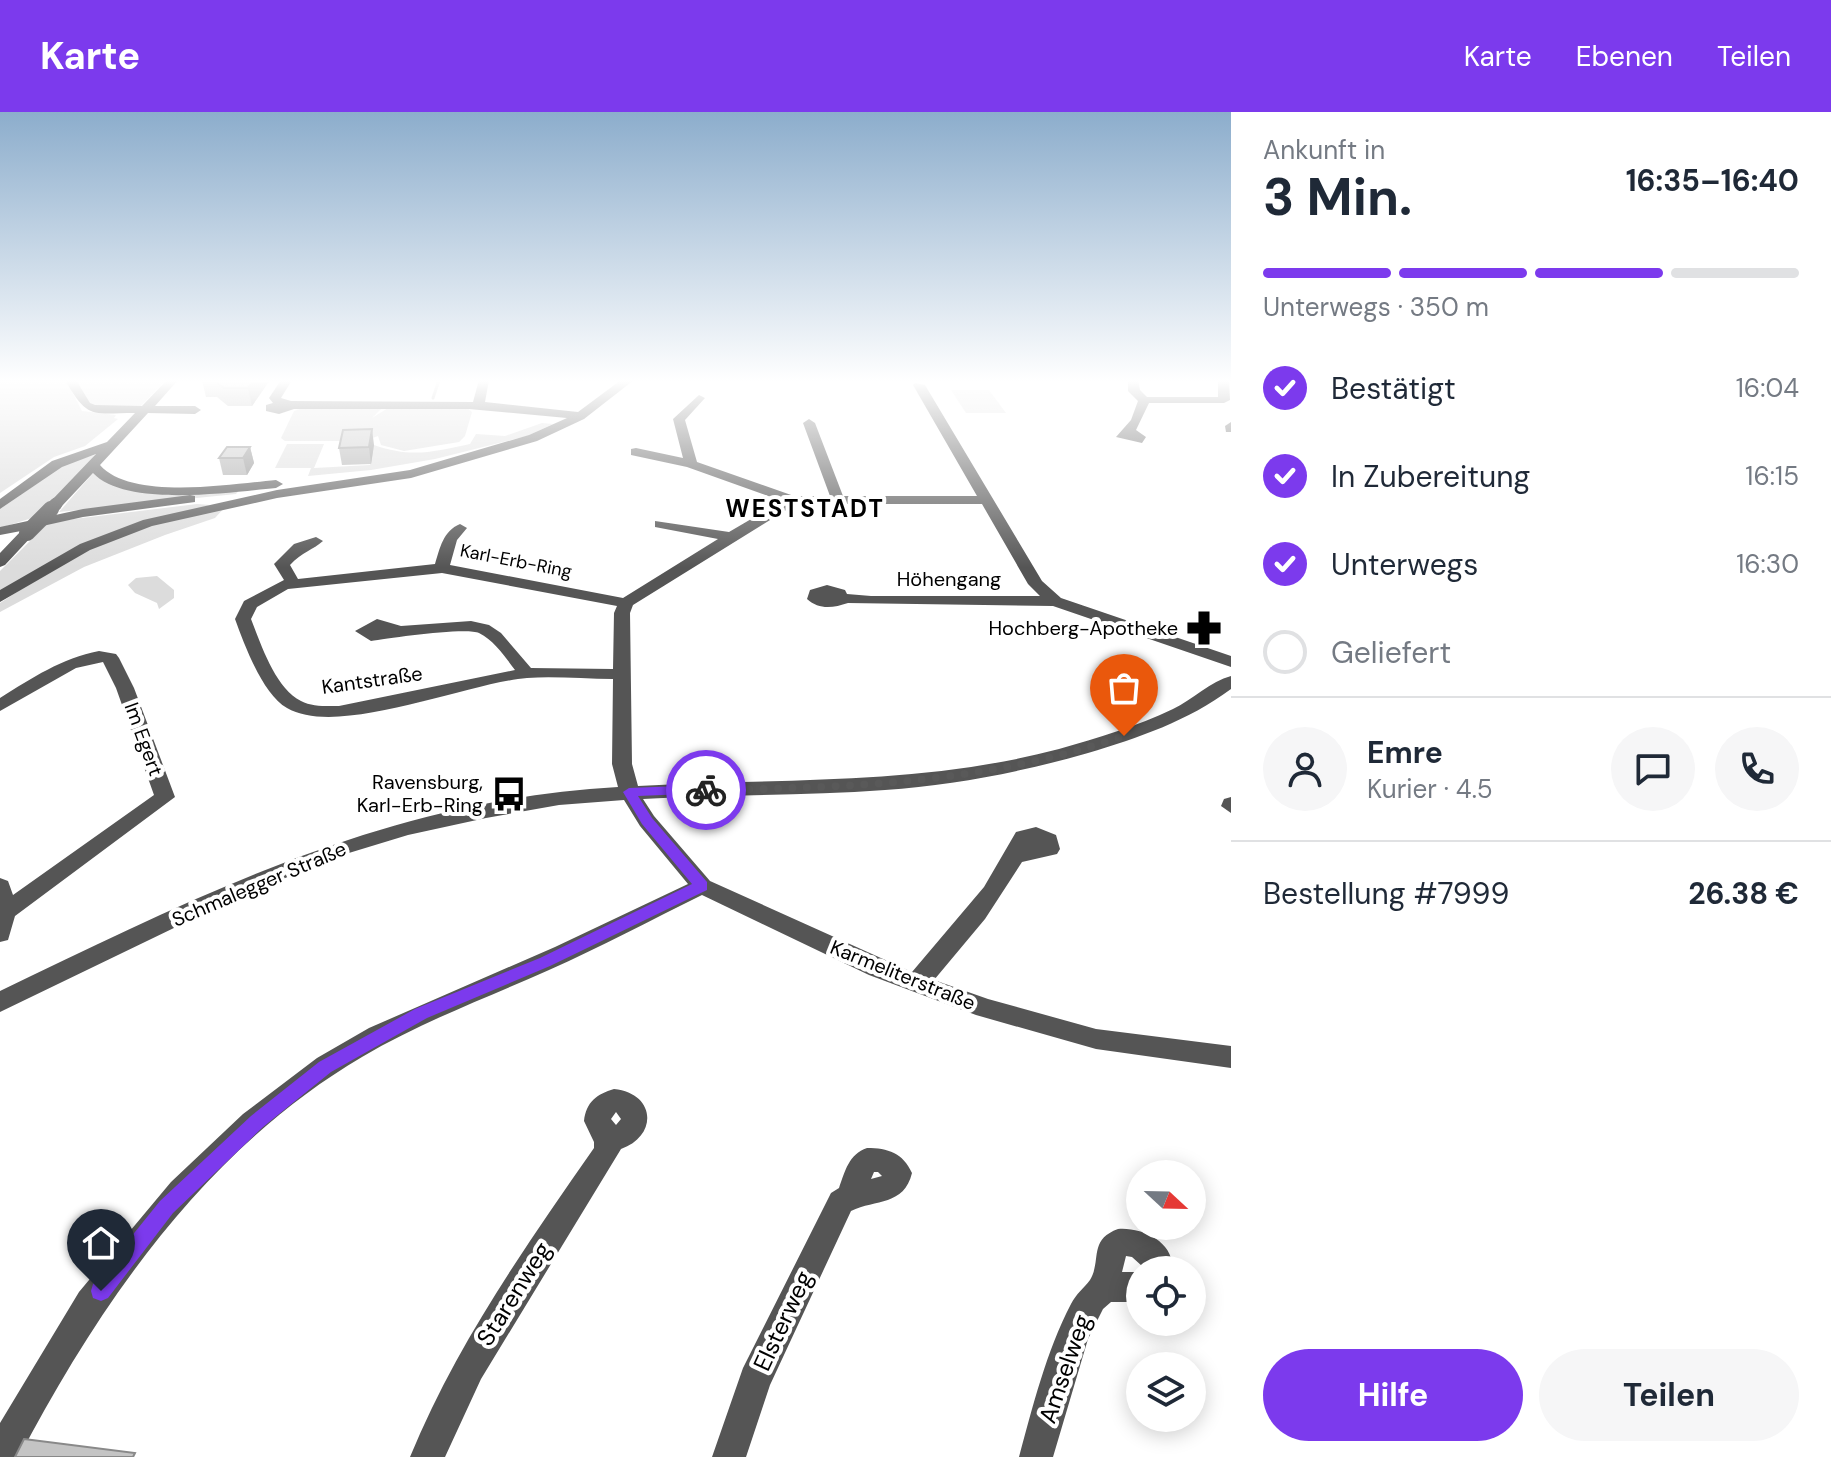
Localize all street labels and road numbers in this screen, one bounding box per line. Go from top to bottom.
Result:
street label: Karl-Erb-Ring [458,538,574,584]
street label: Höhengang [897,566,1001,592]
street label: Kantstraße [320,660,424,700]
street label: Im Egert [119,699,169,780]
street label: Schmalegger Straße [168,835,350,933]
street label: Karmeliterstraße [827,934,979,1016]
street label: Starenweg [469,1236,558,1352]
street label: Elsterweg [746,1266,819,1376]
street label: Amselweg [1031,1310,1098,1427]

